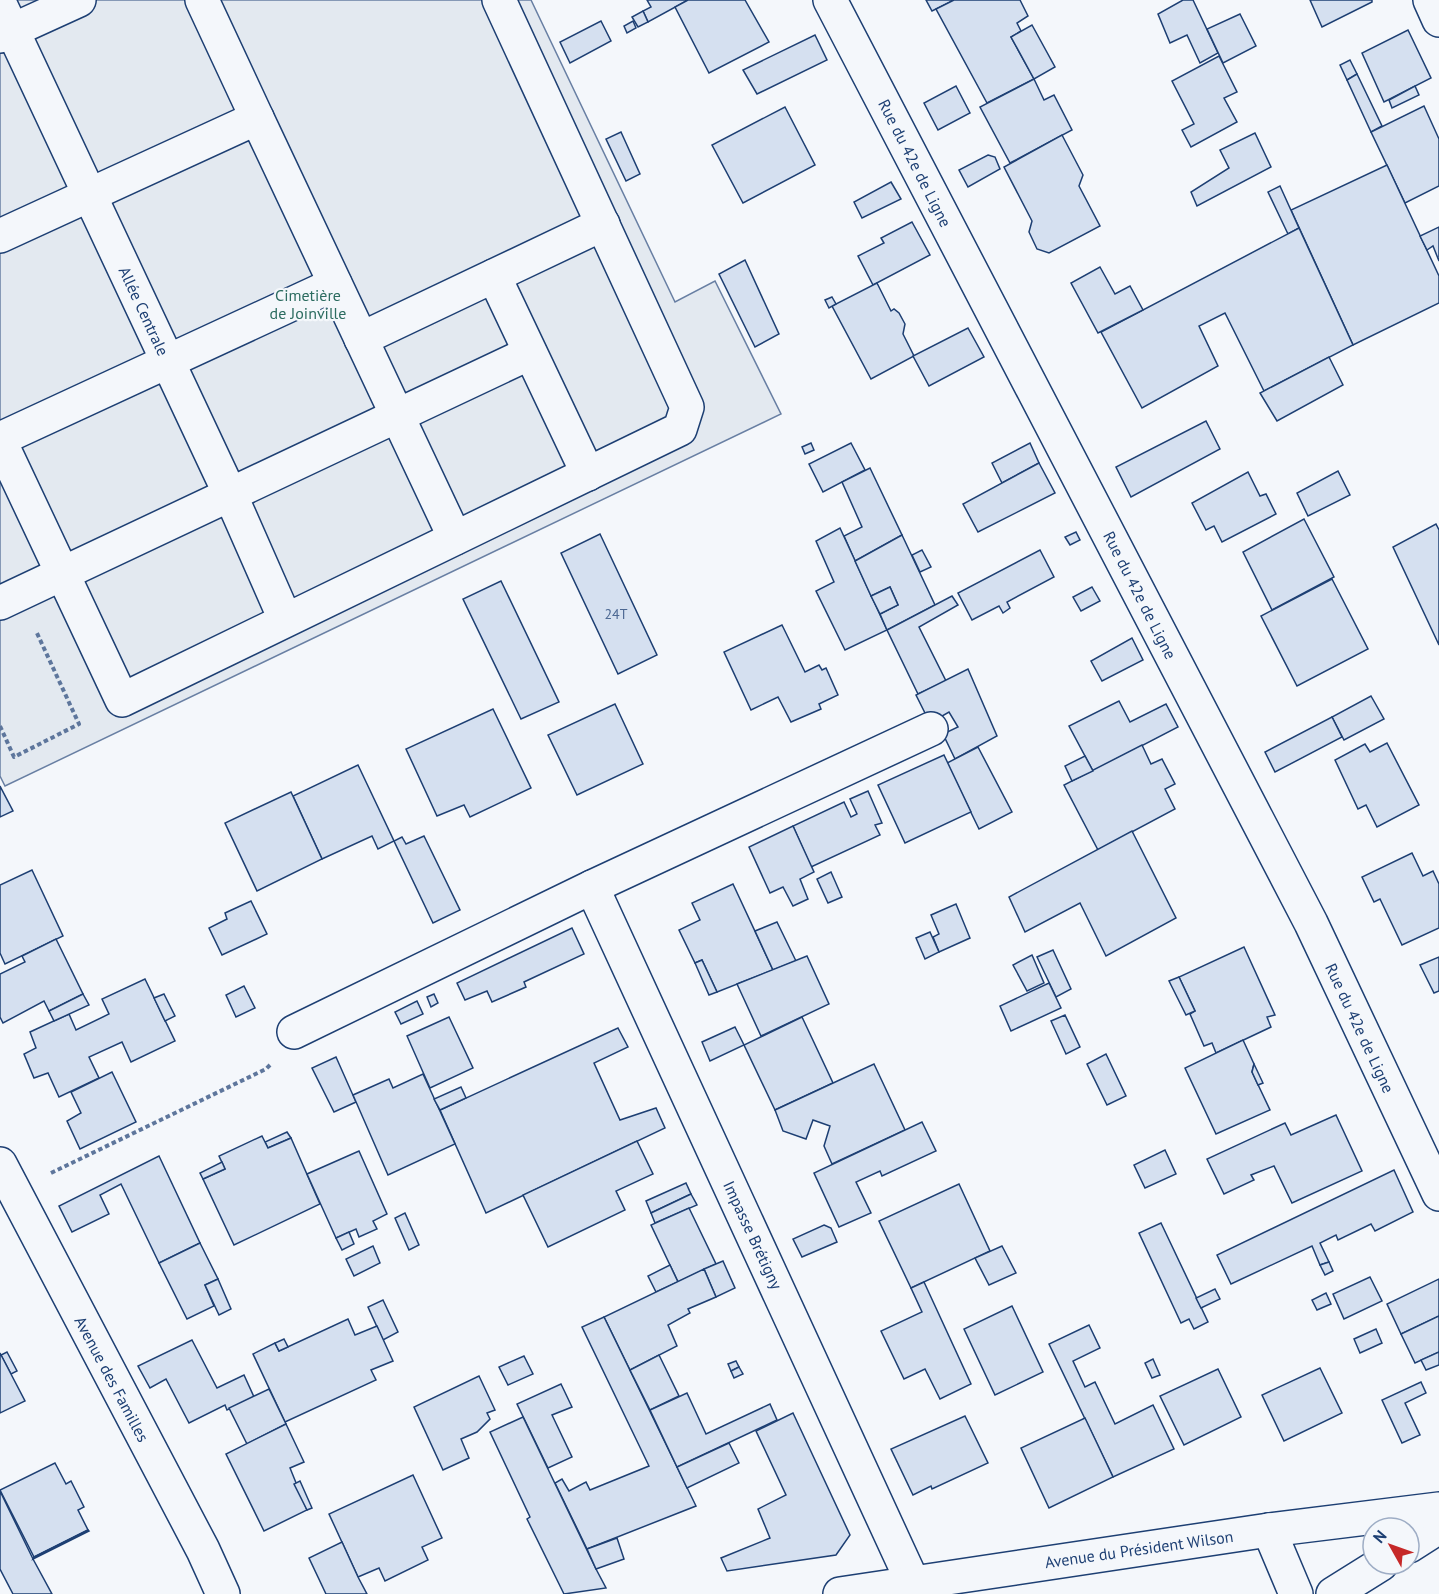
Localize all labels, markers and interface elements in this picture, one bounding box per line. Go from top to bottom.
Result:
street label: Rue du 42e de Ligne [874,96,956,230]
street label: Allée Centrale [115,263,173,359]
park label: Cimetière de Joinville [270,285,346,323]
street label: Rue du 42e de Ligne [1099,528,1181,662]
house number: 24T [604,605,628,623]
street label: Rue du 42e de Ligne [1321,960,1399,1096]
street label: Impasse Brétigny [719,1178,787,1293]
street label: Avenue des Familles [70,1313,154,1446]
north arrow [1361,1516,1421,1576]
street label: Avenue du Président Wilson [1044,1526,1234,1572]
text: N [1368,1526,1391,1547]

